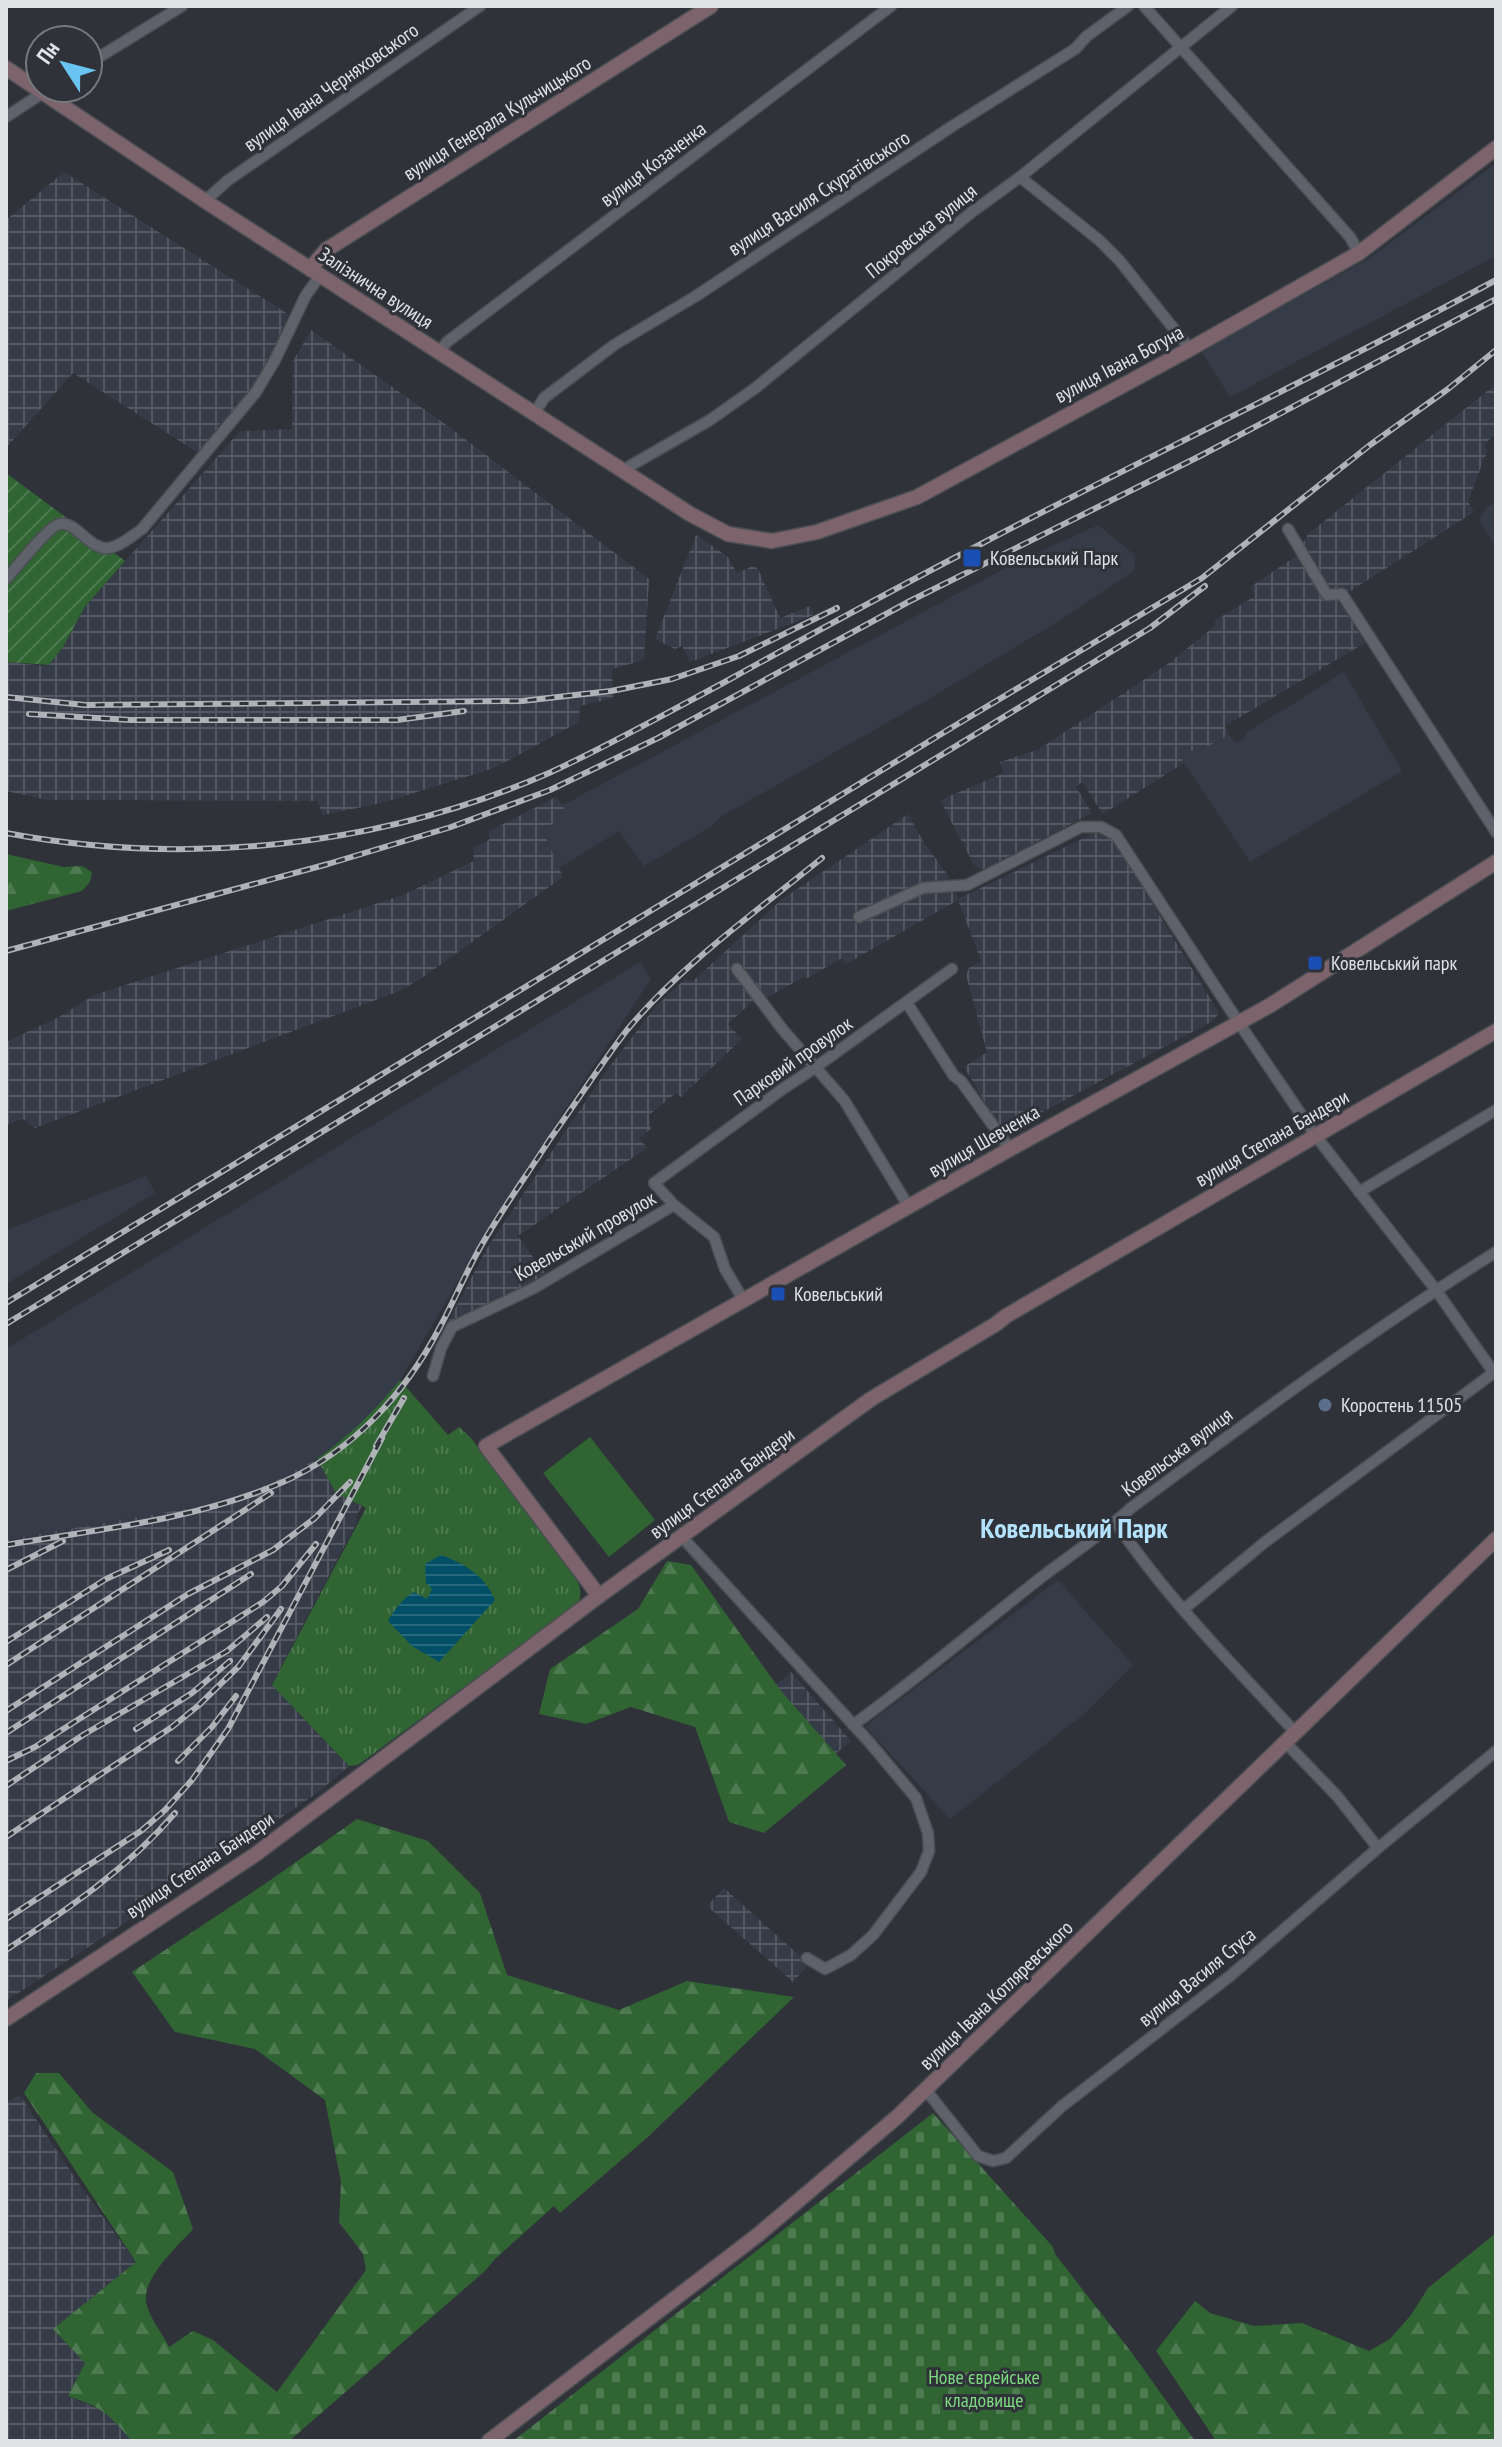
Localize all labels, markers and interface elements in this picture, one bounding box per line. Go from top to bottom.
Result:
street label: вулиця Івана Черняховського [238,17,424,157]
north arrow [24,24,104,104]
text: Пн [30,35,65,69]
street label: вулиця Генерала Кульчицького [398,50,596,186]
street label: вулиця Козаченка [595,116,711,212]
street label: вулиця Василя Скуратівського [723,124,915,262]
street label: Покровська вулиця [860,178,982,284]
street label: Залізнична вулиця [314,241,438,335]
street label: вулиця Івана Богуна [1050,319,1188,409]
place label: Ковельський Парк [990,545,1118,571]
marker: Ковельський Парк [961,547,983,569]
place label: Ковельський парк [1331,950,1458,976]
marker: Ковельський парк [1306,954,1324,972]
street label: Парковий провулок [729,1010,858,1112]
street label: вулиця Степана Бандери [1190,1083,1354,1193]
street label: вулиця Шевченка [924,1099,1044,1183]
street label: Ковельський провулок [510,1185,661,1287]
place label: Ковельський [794,1281,883,1307]
marker: Ковельський [769,1285,787,1303]
place label: Коростень 11505 [1341,1392,1462,1418]
marker: Коростень 11505 [1316,1396,1334,1414]
street label: Ковельська вулиця [1116,1402,1238,1502]
street label: вулиця Степана Бандери [644,1422,800,1544]
district label: Ковельський Парк [980,1509,1168,1546]
street label: вулиця Степана Бандери [121,1806,279,1924]
street label: вулиця Івана Котляревського [914,1915,1078,2075]
street label: вулиця Василя Стуса [1133,1922,1261,2032]
park label: Нове єврейське кладовище [928,2364,1040,2413]

